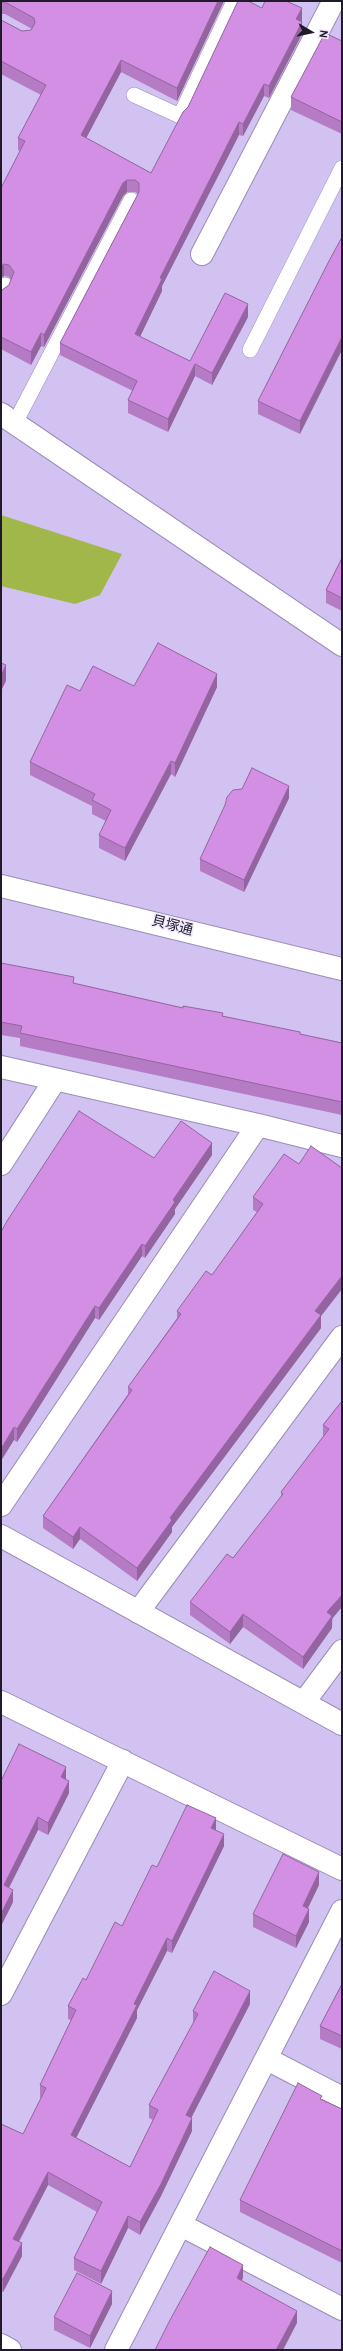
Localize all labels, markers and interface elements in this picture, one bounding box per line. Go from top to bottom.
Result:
north arrow [291,12,331,52]
text: N [315,29,330,39]
street label: 貝塚通 [150,914,194,940]

